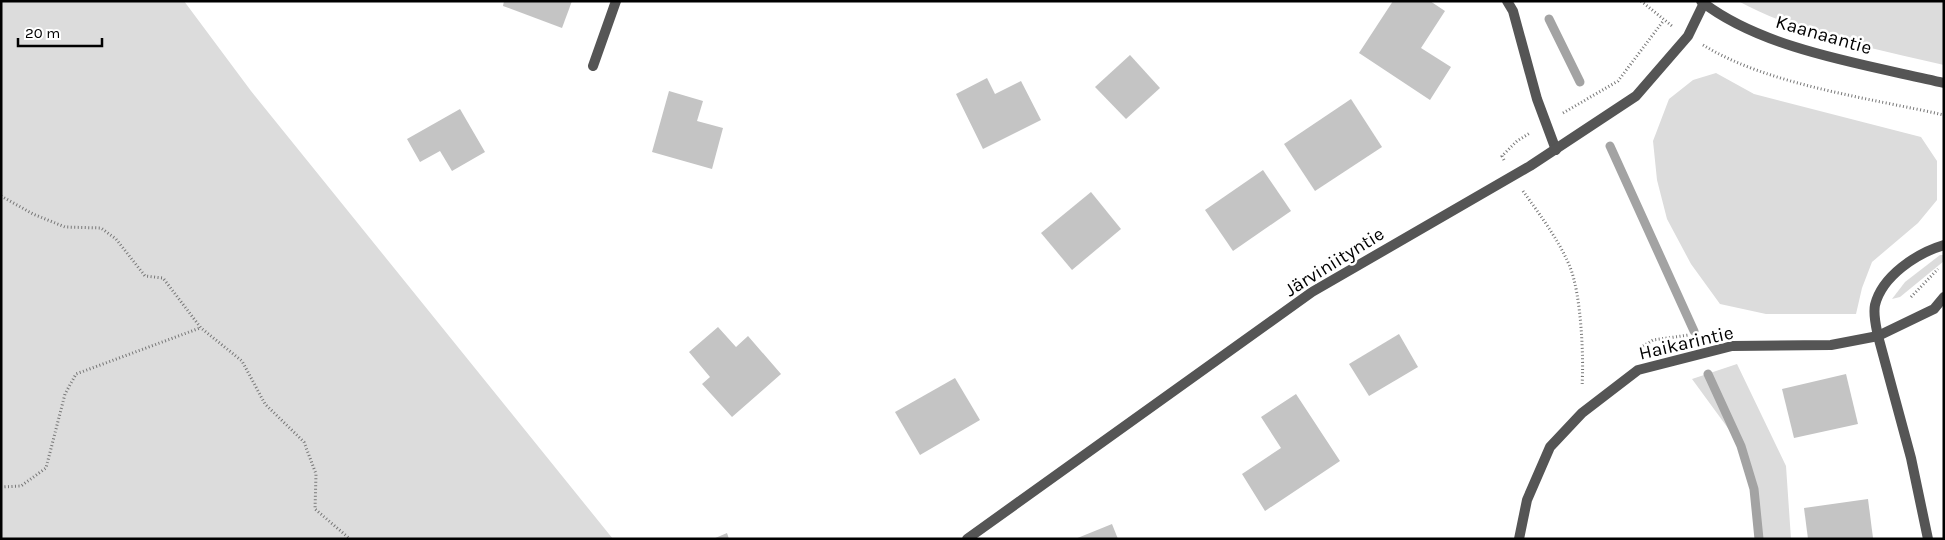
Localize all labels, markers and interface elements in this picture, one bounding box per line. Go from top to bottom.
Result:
street label: Kaanaantie [1773,11,1874,59]
scale bar [18,15,101,47]
text: 20 m [25,24,60,42]
street label: Järviniityntie [1281,223,1388,301]
street label: Haikarintie [1637,321,1736,365]

